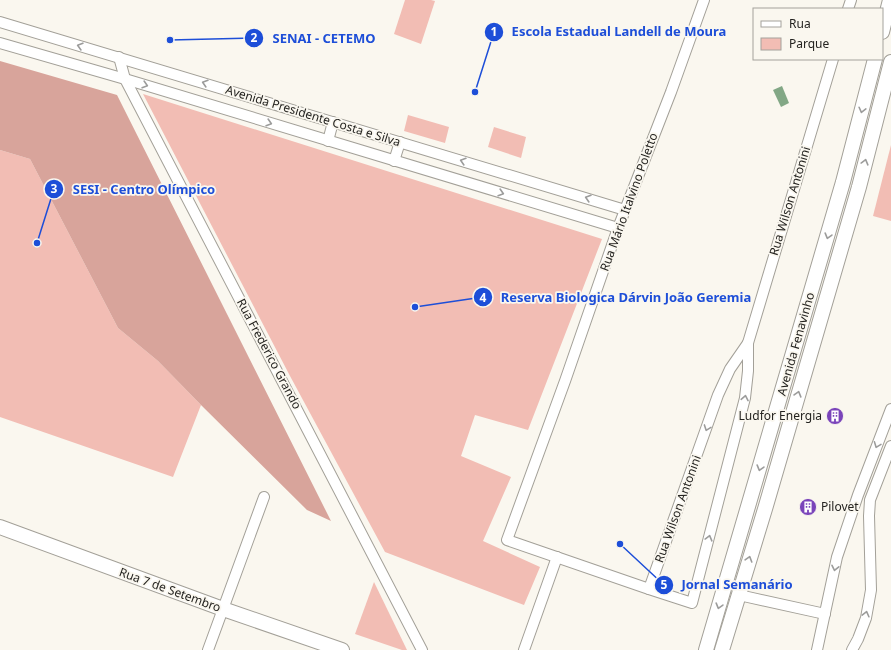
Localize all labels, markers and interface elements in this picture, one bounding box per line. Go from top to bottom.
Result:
legend [753,8,883,60]
text: Rua [789,15,811,32]
callout: Escola Estadual Landell de Moura [484,19,734,44]
text: Escola Estadual Landell de Moura [512,22,726,40]
text: 1 [491,23,497,40]
callout: SENAI - CETEMO [244,26,383,51]
text: 2 [251,29,258,46]
text: SENAI - CETEMO [273,29,375,47]
text: Parque [789,35,830,52]
one-way arrow [77,42,84,51]
one-way arrow [201,79,208,88]
one-way arrow [141,80,148,89]
street label: Avenida Presidente Costa e Silva [224,81,403,150]
one-way arrow [858,107,867,114]
one-way arrow [266,118,273,127]
street label: Rua Mário Italvino Poletto [596,130,662,273]
street label: Rua Wilson Antonini [765,144,814,258]
one-way arrow [460,157,467,166]
one-way arrow [860,158,869,165]
callout: SESI - Centro Olímpico [44,177,223,202]
text: 3 [51,180,58,197]
text: SESI - Centro Olímpico [73,180,215,198]
one-way arrow [497,188,504,197]
one-way arrow [584,194,591,203]
one-way arrow [824,232,833,239]
callout: Reserva Biologica Dárvin João Geremia [473,285,759,310]
text: Reserva Biologica Dárvin João Geremia [501,288,751,306]
text: 4 [480,289,487,306]
street label: Avenida Fenavinho [773,290,818,397]
street label: Rua Frederico Grando [233,295,306,412]
one-way arrow [793,391,802,398]
one-way arrow [740,395,749,401]
building icon: Ludfor Energia [825,406,845,426]
place label: Ludfor Energia [739,407,822,424]
one-way arrow [703,425,711,432]
one-way arrow [873,442,881,449]
street label: Rua Wilson Antonini [650,453,705,565]
one-way arrow [756,464,765,471]
building icon: Pilovet [798,497,818,517]
place label: Pilovet [821,498,859,515]
one-way arrow [704,534,713,541]
one-way arrow [744,556,753,563]
street label: Rua 7 de Setembro [117,563,223,616]
one-way arrow [831,565,839,571]
callout: Jornal Semanário [654,572,801,597]
text: Jornal Semanário [680,575,793,593]
text: 5 [661,576,668,593]
one-way arrow [715,602,724,609]
one-way arrow [862,611,870,617]

